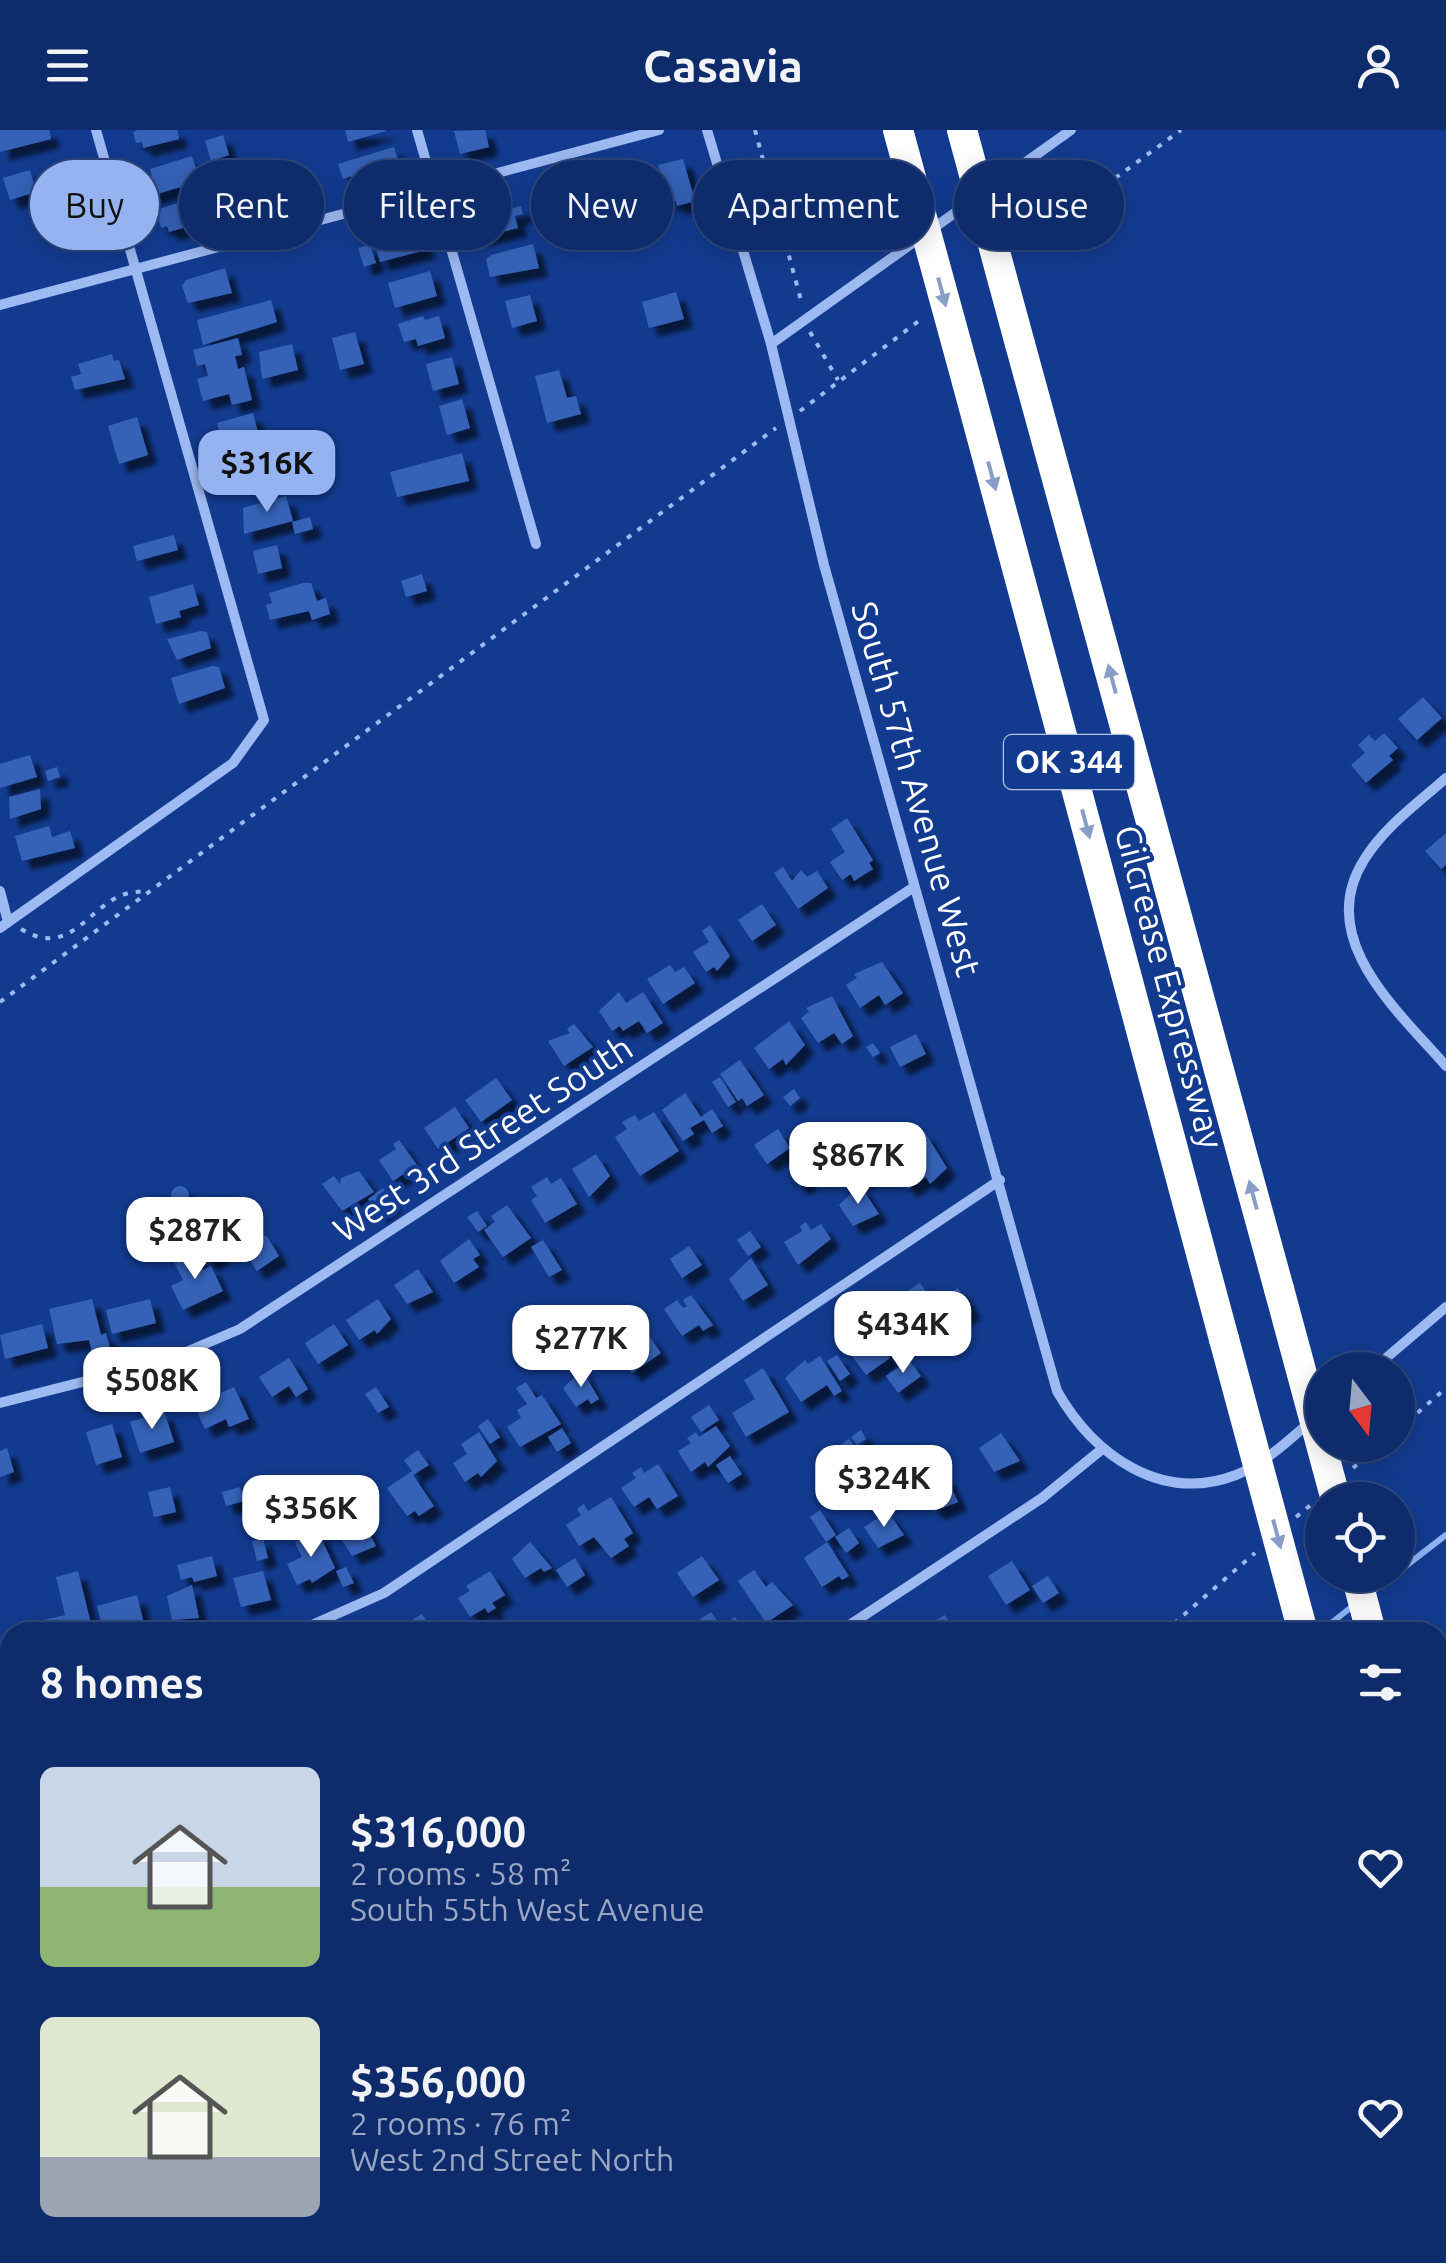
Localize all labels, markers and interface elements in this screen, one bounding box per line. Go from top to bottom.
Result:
icon: menu [40,38,95,93]
icon: person [1351,38,1406,93]
text: Casavia [643,40,803,91]
chip: Buy [30,160,159,250]
chip: Rent [179,160,324,250]
chip: Filters [344,160,511,250]
chip: New [531,160,673,250]
chip: Apartment [693,160,934,250]
chip: House [954,160,1124,250]
one-way arrow [935,276,951,307]
pin: $316K [197,430,337,515]
text: $316K [220,444,314,480]
one-way arrow [985,461,1001,492]
street label: South 57th Avenue West [844,597,990,981]
one-way arrow [1103,663,1119,694]
road number: OK 344 [1004,735,1134,789]
one-way arrow [1079,809,1094,839]
street label: Gilcrease Expressway [1108,821,1232,1153]
street label: West 3rd Street South [326,1027,639,1250]
pin: $867K [788,1122,928,1207]
text: $867K [811,1136,905,1172]
one-way arrow [1245,1179,1261,1210]
pin: $287K [125,1197,265,1282]
text: $287K [148,1211,242,1247]
pin: $434K [833,1291,973,1376]
pin: $277K [511,1305,651,1390]
text: $434K [856,1305,950,1341]
text: $277K [534,1319,628,1355]
pin: $508K [82,1347,222,1432]
north arrow [1305,1352,1415,1462]
map controls [1305,1352,1415,1592]
text: $508K [105,1361,199,1397]
pin: $324K [814,1445,954,1530]
text: $324K [837,1459,931,1495]
pin: $356K [241,1475,381,1560]
button: locate [1305,1482,1415,1592]
text: $356K [264,1489,358,1525]
one-way arrow [1269,1519,1285,1550]
icon: filters [1353,1655,1408,1710]
text: 8 homes [40,1659,204,1706]
icon: home [120,1807,240,1927]
text: $316,000 [350,1808,526,1855]
icon: heart [1353,1840,1408,1895]
text: 2 rooms · 58 m² [350,1855,571,1891]
text: South 55th West Avenue [350,1891,705,1927]
icon: home [120,2057,240,2177]
text: $356,000 [350,2058,526,2105]
icon: heart [1353,2090,1408,2145]
text: 2 rooms · 76 m² [350,2105,571,2141]
text: West 2nd Street North [350,2141,674,2177]

